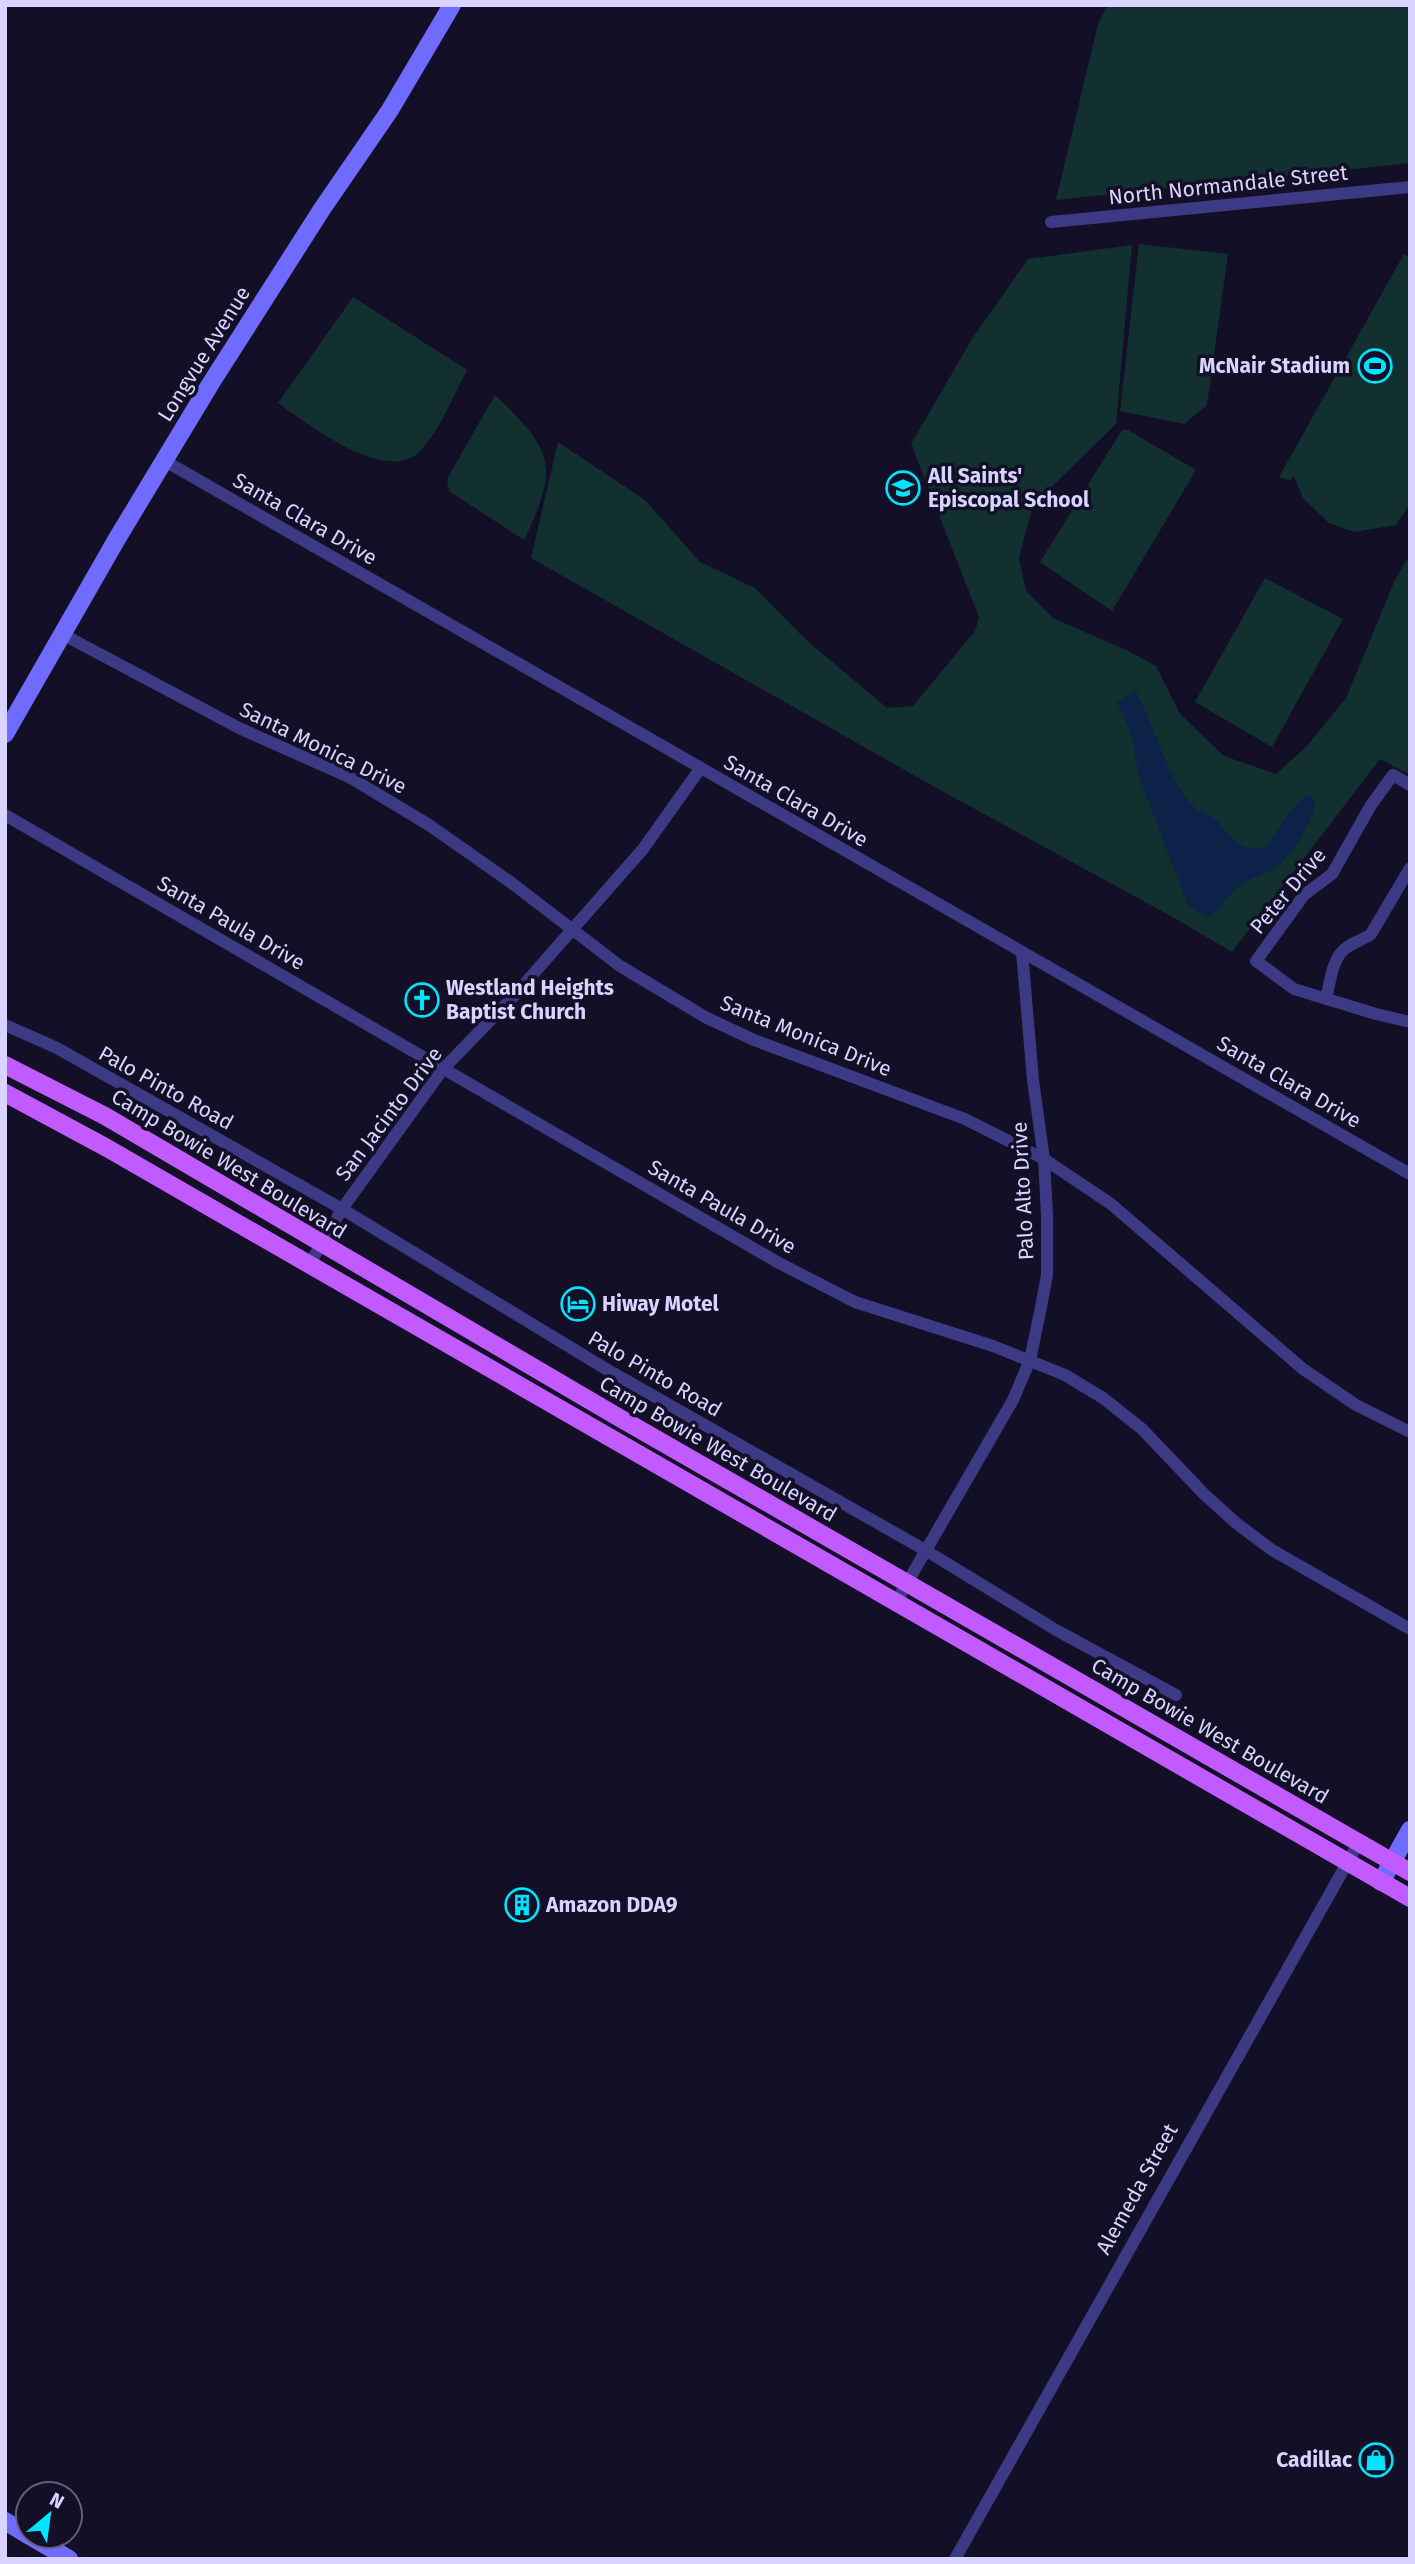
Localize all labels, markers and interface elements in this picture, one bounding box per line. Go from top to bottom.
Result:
street label: North Normandale Street [1107,159,1349,210]
street label: Longvue Avenue [152,282,256,426]
sports icon: McNair Stadium [1356,347,1394,385]
place label: McNair Stadium [1199,353,1350,379]
place label: All Saints' Episcopal School [927,463,1090,513]
street label: Santa Clara Drive [228,467,382,571]
school or university icon: All Saints' Episcopal School [884,469,922,507]
street label: Santa Monica Drive [235,696,411,800]
street label: Santa Clara Drive [719,749,873,853]
street label: Peter Drive [1244,843,1332,939]
street label: Santa Paula Drive [152,870,310,976]
place label: Westland Heights Baptist Church [446,975,614,1025]
church icon: Westland Heights Baptist Church [403,981,441,1019]
street label: Santa Monica Drive [717,990,895,1082]
street label: Santa Clara Drive [1212,1030,1366,1134]
street label: Palo Pinto Road [94,1040,238,1136]
street label: San Jacinto Drive [330,1042,448,1186]
street label: Camp Bowie West Boulevard [107,1083,351,1245]
street label: Palo Alto Drive [1006,1121,1040,1261]
street label: Santa Paula Drive [643,1154,801,1260]
hotel icon: Hiway Motel [559,1285,597,1323]
place label: Hiway Motel [602,1291,719,1317]
street label: Palo Pinto Road [584,1325,726,1423]
street label: Camp Bowie West Boulevard [595,1370,841,1528]
street label: Camp Bowie West Boulevard [1087,1652,1333,1810]
building icon: Amazon DDA9 [503,1886,541,1924]
place label: Amazon DDA9 [545,1892,678,1918]
street label: Alemeda Street [1090,2119,1184,2259]
shop icon: Cadillac [1357,2441,1395,2479]
place label: Cadillac [1276,2447,1352,2473]
north arrow [14,2480,84,2550]
text: N [46,2487,68,2514]

